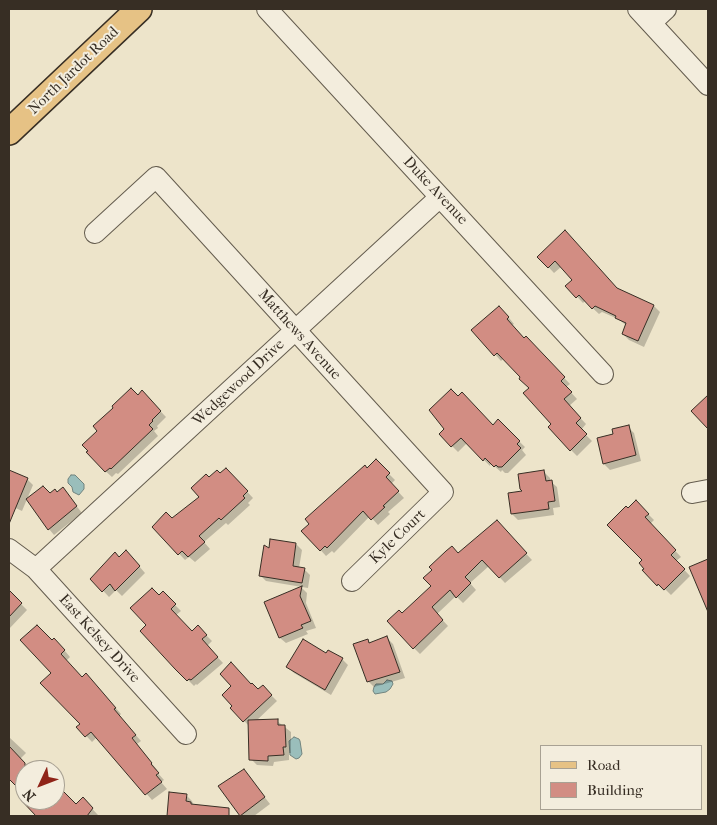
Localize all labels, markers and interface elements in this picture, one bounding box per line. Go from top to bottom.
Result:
street label: North Jardot Road [25,23,123,119]
street label: Duke Avenue [399,153,471,229]
street label: Matthews Avenue [254,286,344,384]
street label: Wedgewood Drive [189,336,289,430]
street label: Kyle Court [366,506,430,568]
street label: East Kelsey Drive [55,591,143,687]
legend [540,745,702,810]
text: Road [587,756,620,774]
north arrow [15,760,65,810]
text: Building [587,781,643,799]
text: N [20,785,39,805]

